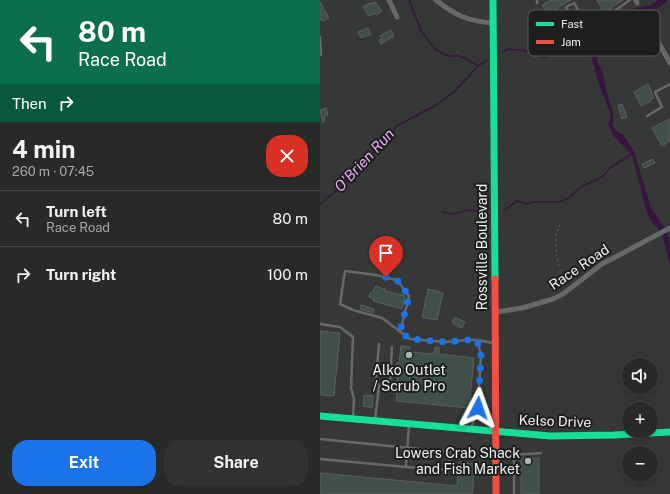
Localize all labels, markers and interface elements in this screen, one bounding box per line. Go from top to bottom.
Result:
legend [528,10,660,56]
text: 80 m [78,15,146,48]
icon: left [12,16,64,68]
text: Fast [561,18,583,30]
text: Jam [561,36,581,48]
text: Race Road [78,49,167,70]
icon: right [55,92,77,114]
text: Then [12,95,47,112]
water label: O'Brien Run [331,125,397,195]
text: 4 min [12,135,75,163]
button: close [266,135,308,177]
text: 260 m · 07:45 [12,164,94,179]
street label: Rossville Boulevard [474,184,490,310]
text: Turn left [46,203,107,220]
icon: left [12,208,34,230]
text: 80 m [273,210,308,227]
text: Race Road [46,220,110,235]
pin [369,236,403,277]
street label: Race Road [546,241,612,293]
icon: arrive [375,242,397,264]
icon: right [12,264,34,286]
text: Turn right [46,266,116,283]
text: 100 m [267,266,308,283]
marker: Alko Outlet / Scrub Pro [404,350,414,360]
map controls [622,358,658,482]
button: sound [622,358,658,394]
place label: Alko Outlet / Scrub Pro [372,362,446,394]
position arrow [457,387,499,429]
button: + [622,402,658,438]
street label: Kelso Drive [518,412,592,430]
button: Exit [12,440,156,486]
button: Share [164,440,308,486]
place label: Lowers Crab Shack and Fish Market [395,445,520,477]
button: − [622,446,658,482]
marker: Lowers Crab Shack and Fish Market [523,456,533,466]

